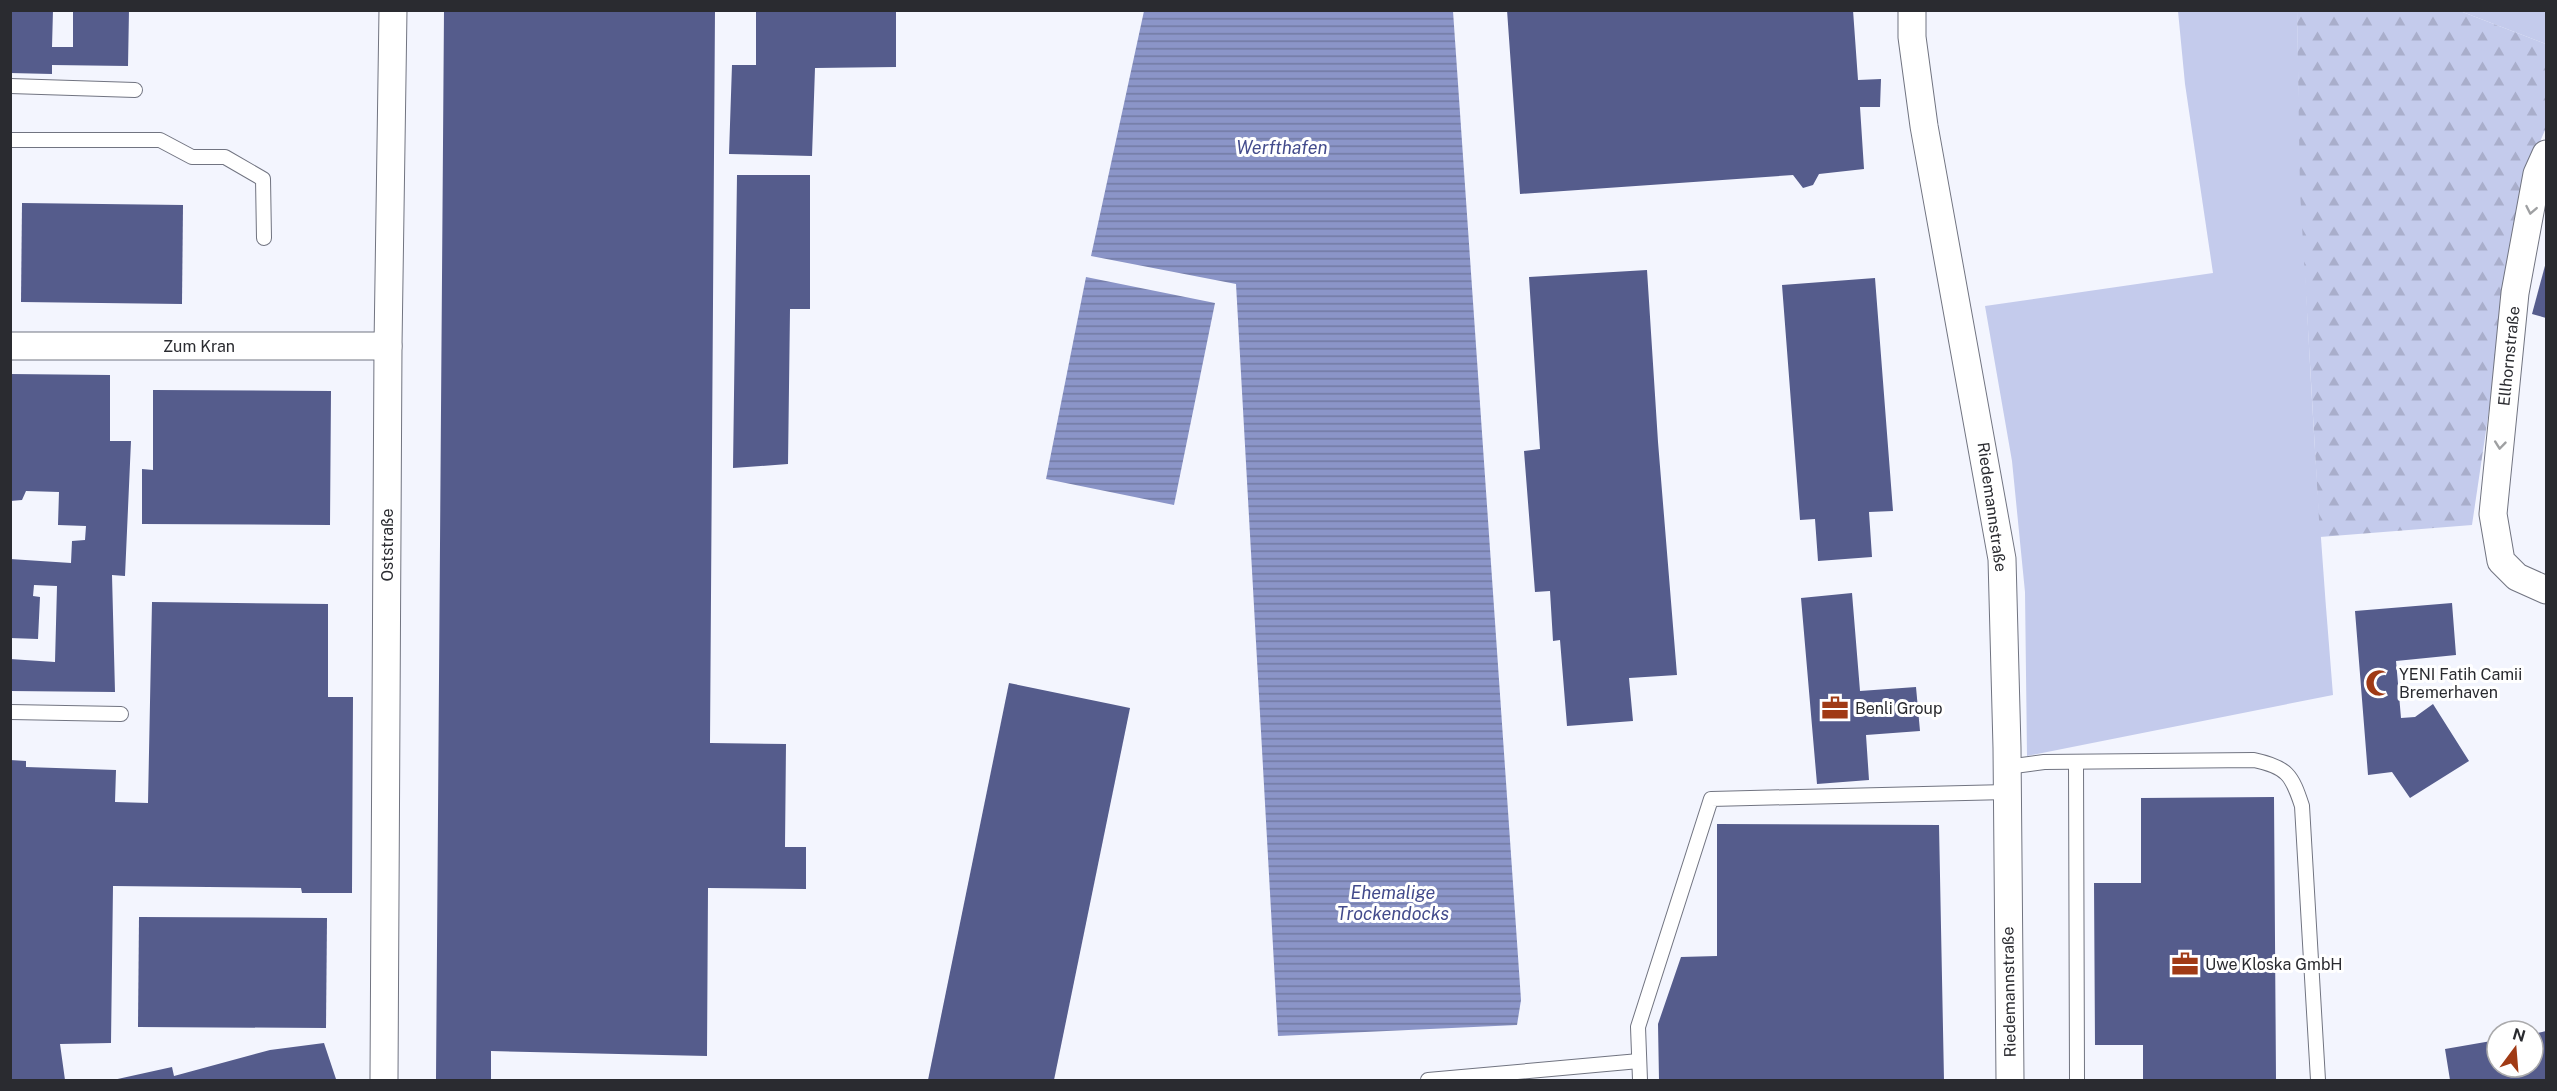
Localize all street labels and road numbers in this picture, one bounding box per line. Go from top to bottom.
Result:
street label: Ellhornstraße [2494,305,2524,407]
street label: Zum Kran [163,337,235,356]
street label: Riedemannstraße [1973,441,2011,573]
street label: Oststraße [378,508,397,582]
street label: Riedemannstraße [1998,926,2020,1058]

